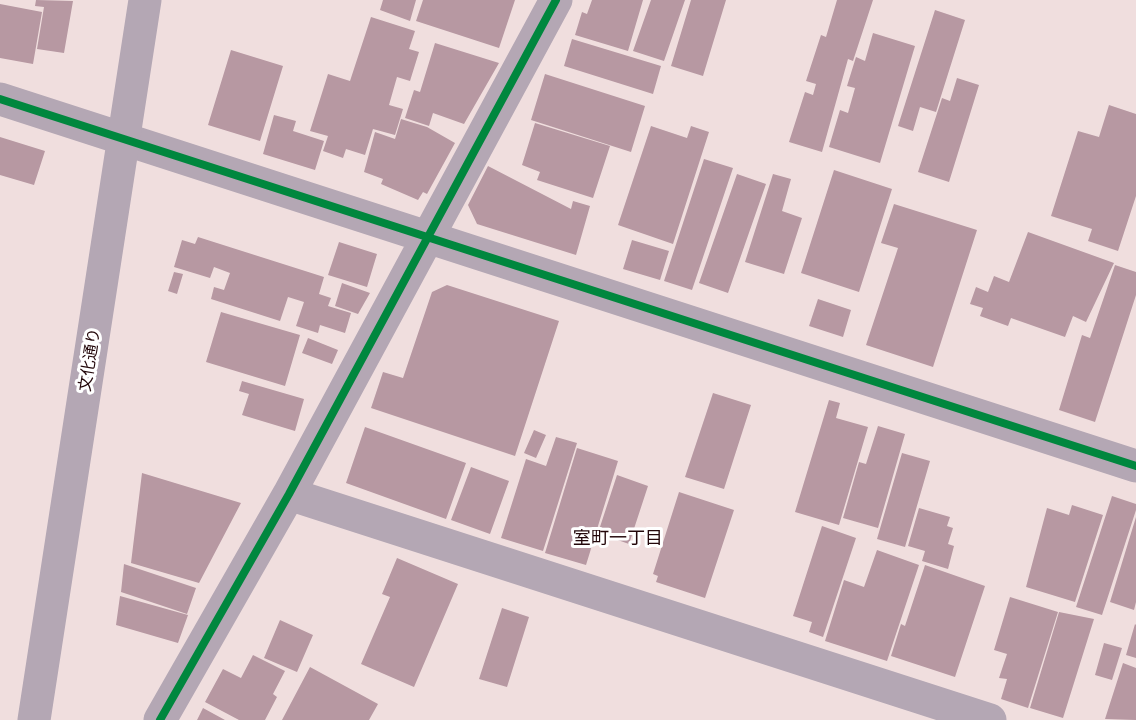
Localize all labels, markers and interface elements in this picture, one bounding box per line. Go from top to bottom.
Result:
street label: 文化通り [76,327,104,393]
district label: 室町一丁目 [573,528,663,550]

